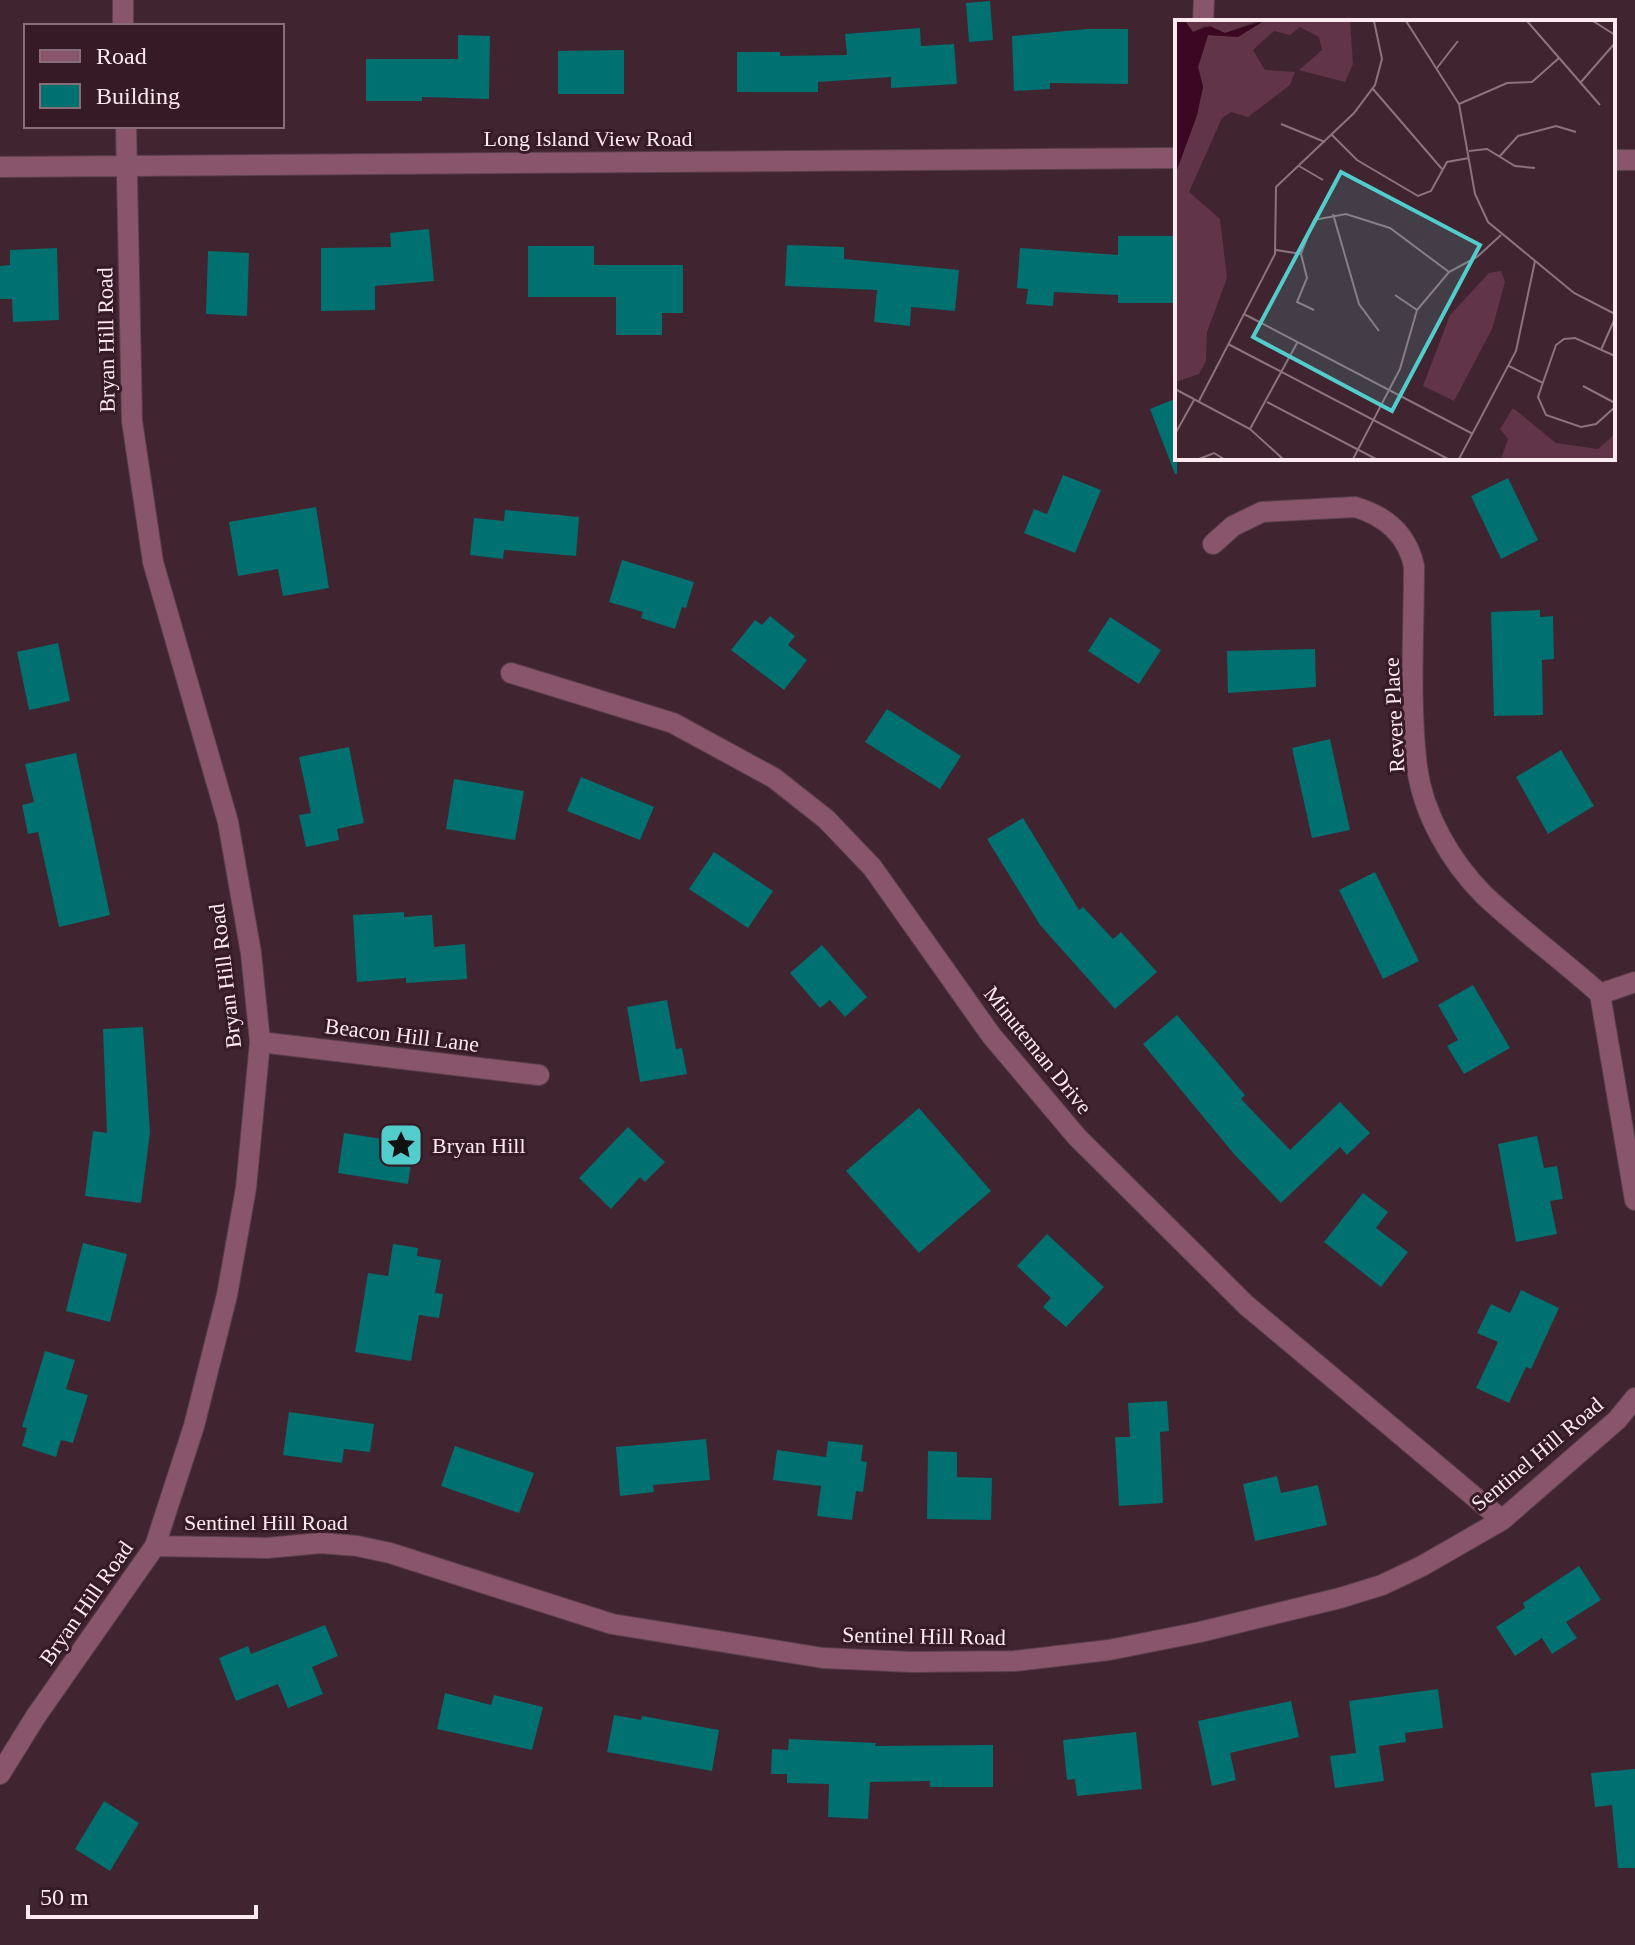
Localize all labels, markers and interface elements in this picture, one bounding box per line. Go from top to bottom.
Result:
inset map [1175,20,1615,460]
legend [24,24,284,128]
text: Road [96,43,147,69]
text: Building [96,83,180,109]
street label: Long Island View Road [483,126,693,151]
street label: Bryan Hill Road [92,267,120,413]
street label: Revere Place [1378,657,1410,773]
street label: Bryan Hill Road [204,902,246,1050]
street label: Minuteman Drive [979,981,1097,1119]
street label: Beacon Hill Lane [323,1013,481,1057]
place icon: Bryan Hill [377,1121,425,1169]
place label: Bryan Hill [432,1133,526,1158]
street label: Sentinel Hill Road [1466,1392,1608,1516]
street label: Sentinel Hill Road [184,1510,348,1535]
street label: Bryan Hill Road [34,1536,138,1670]
street label: Sentinel Hill Road [842,1622,1006,1650]
scale bar [28,1869,256,1919]
text: 50 m [40,1884,89,1910]

